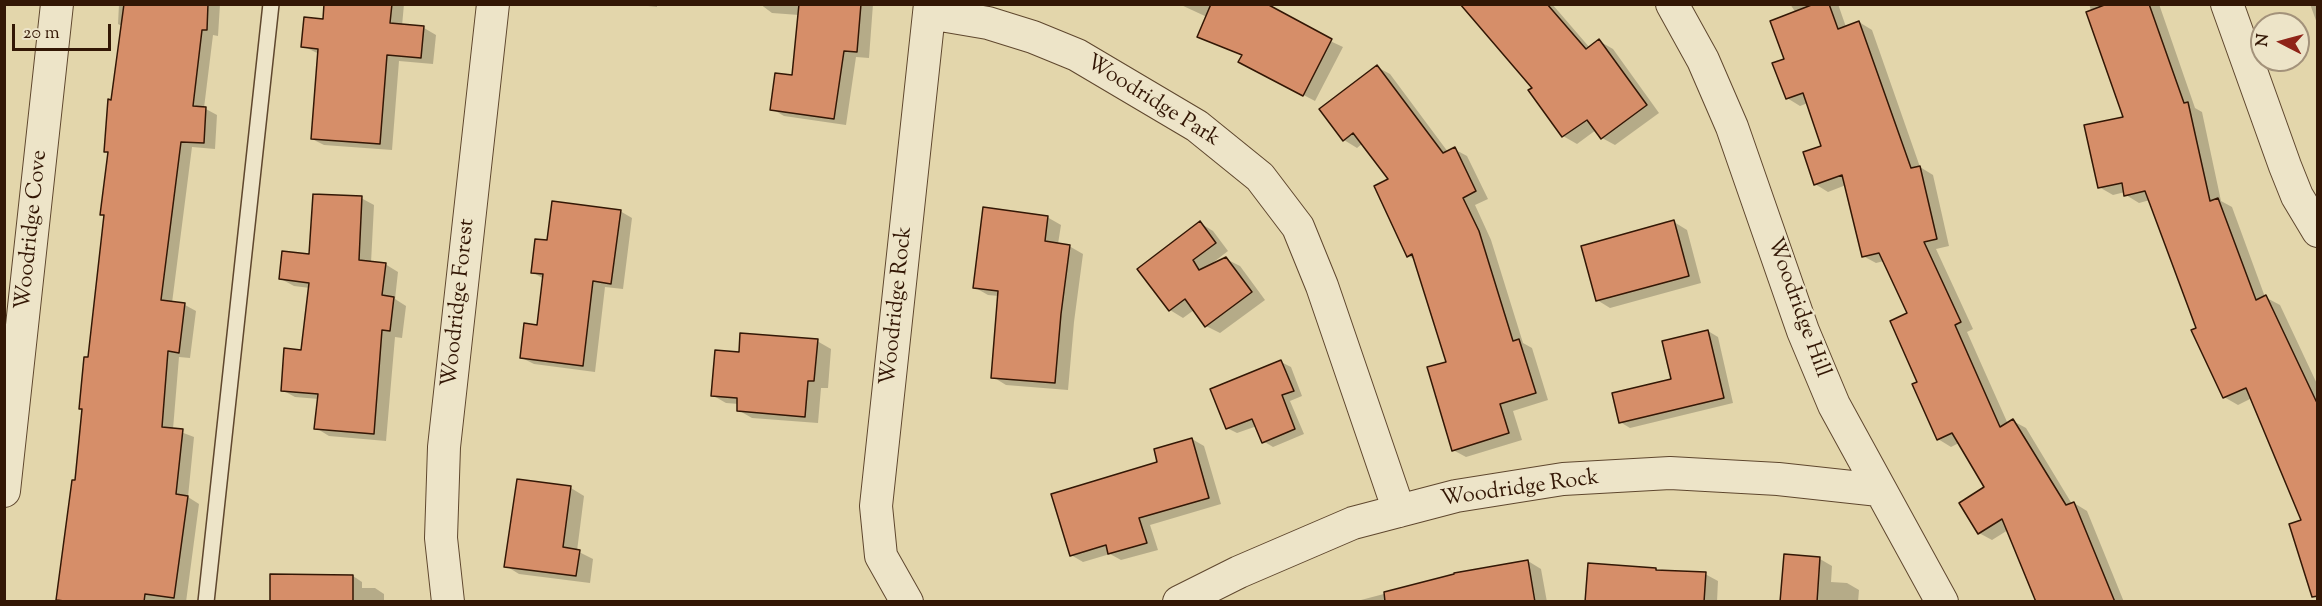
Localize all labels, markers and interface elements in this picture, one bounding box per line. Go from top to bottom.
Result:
scale bar [15,12,114,50]
north arrow [2250,12,2310,72]
text: 20 m [23,21,60,47]
text: N [2251,33,2276,48]
street label: Woodridge Park [1080,50,1224,154]
street label: Woodridge Cove [11,149,55,311]
street label: Woodridge Forest [438,217,482,389]
street label: Woodridge Rock [877,225,919,387]
street label: Woodridge Hill [1760,235,1834,381]
street label: Woodridge Rock [1439,466,1601,514]

